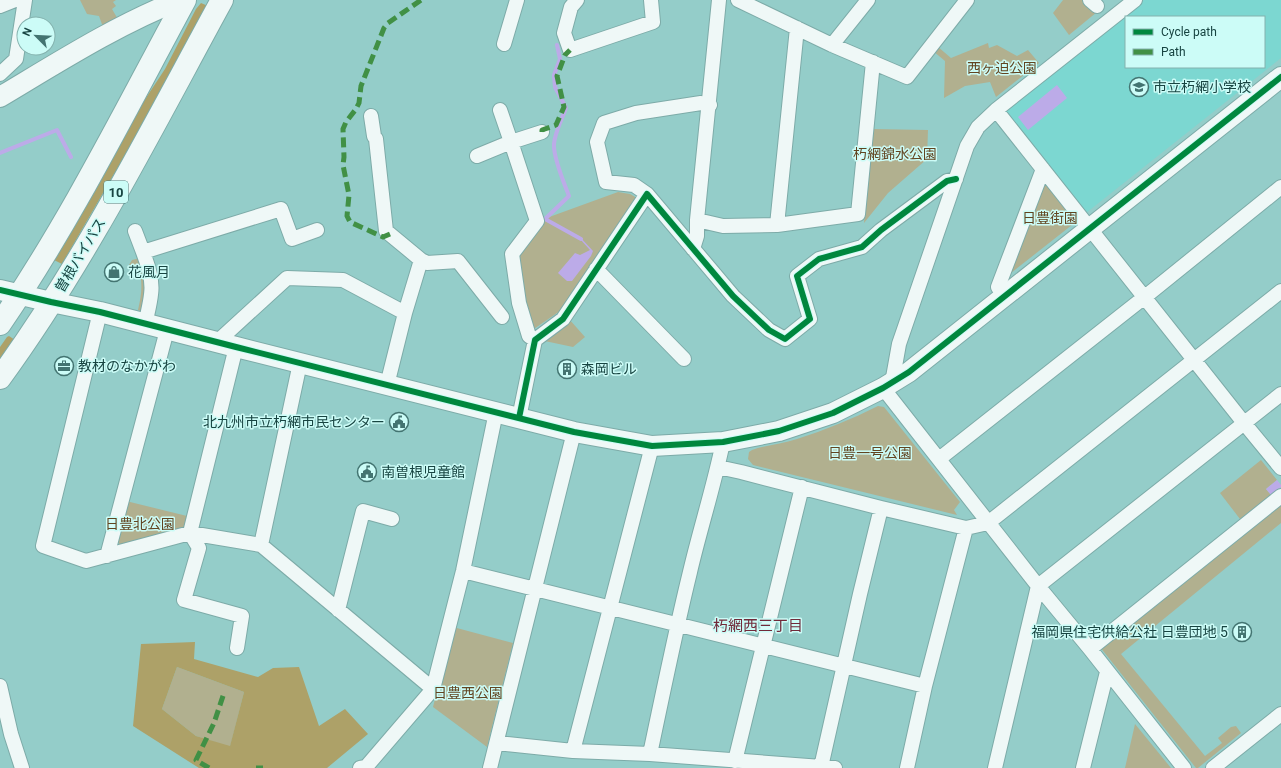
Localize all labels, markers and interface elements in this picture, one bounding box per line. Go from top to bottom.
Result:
north arrow [16,16,56,56]
legend [1125,16,1265,68]
text: Cycle path [1161,25,1217,39]
text: N [20,26,35,38]
text: Path [1161,45,1186,59]
park label: 西ヶ迫公園 [967,60,1037,76]
school or university icon: 市立朽網小学校 [1128,76,1150,98]
place label: 市立朽網小学校 [1153,79,1251,95]
park label: 朽網錦水公園 [853,146,937,162]
road number: 10 [104,181,128,203]
park label: 日豊街園 [1022,210,1078,226]
street label: 曽根バイパス [52,215,108,295]
shop icon: 花風月 [103,261,125,283]
place label: 花風月 [128,264,170,280]
office icon: 教材のなかがわ [53,355,75,377]
place label: 教材のなかがわ [78,358,176,374]
building icon: 森岡ビル [556,358,578,380]
place label: 森岡ビル [581,361,637,377]
public building icon: 北九州市立朽網市民センター [388,411,410,433]
place label: 北九州市立朽網市民センター [203,414,385,430]
park label: 日豊一号公園 [828,445,912,461]
public building icon: 南曽根児童館 [356,461,378,483]
place label: 南曽根児童館 [381,464,465,480]
park label: 日豊北公園 [105,516,175,532]
district label: 朽網西三丁目 [713,617,803,635]
building icon: 福岡県住宅供給公社 日豊団地 5 [1231,621,1253,643]
place label: 福岡県住宅供給公社 日豊団地 5 [1031,624,1228,640]
park label: 日豊西公園 [433,685,503,701]

